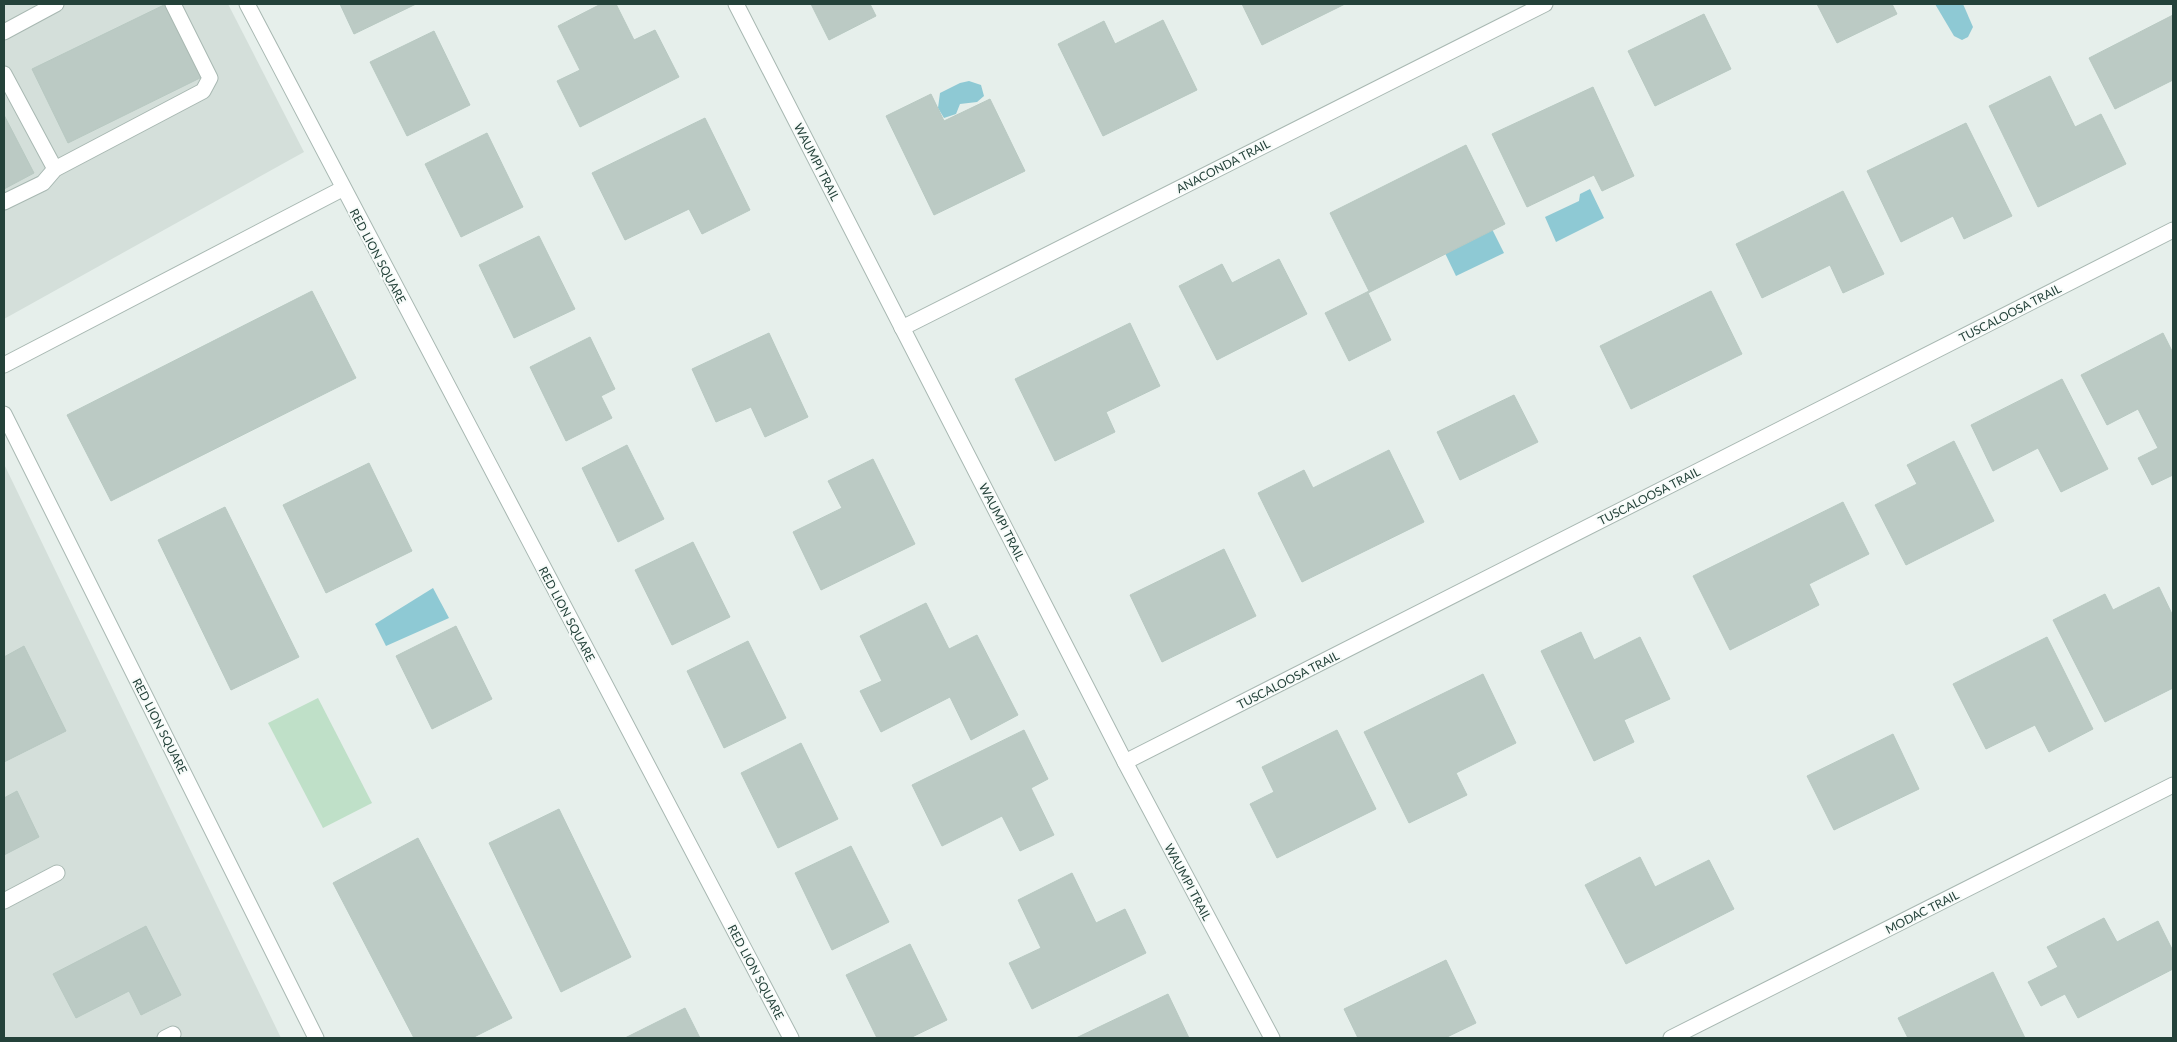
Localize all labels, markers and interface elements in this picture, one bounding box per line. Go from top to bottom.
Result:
street label: WAUMPI TRAIL [791,121,843,203]
street label: ANACONDA TRAIL [1174,136,1272,196]
street label: RED LION SQUARE [347,206,409,306]
street label: TUSCALOOSA TRAIL [1956,281,2064,345]
street label: TUSCALOOSA TRAIL [1595,464,1703,528]
street label: WAUMPI TRAIL [976,481,1028,563]
street label: RED LION SQUARE [536,564,598,664]
street label: TUSCALOOSA TRAIL [1234,648,1342,712]
street label: RED LION SQUARE [129,676,191,776]
street label: WAUMPI TRAIL [1161,841,1215,923]
street label: MODAC TRAIL [1883,887,1961,937]
street label: RED LION SQUARE [725,922,787,1022]

